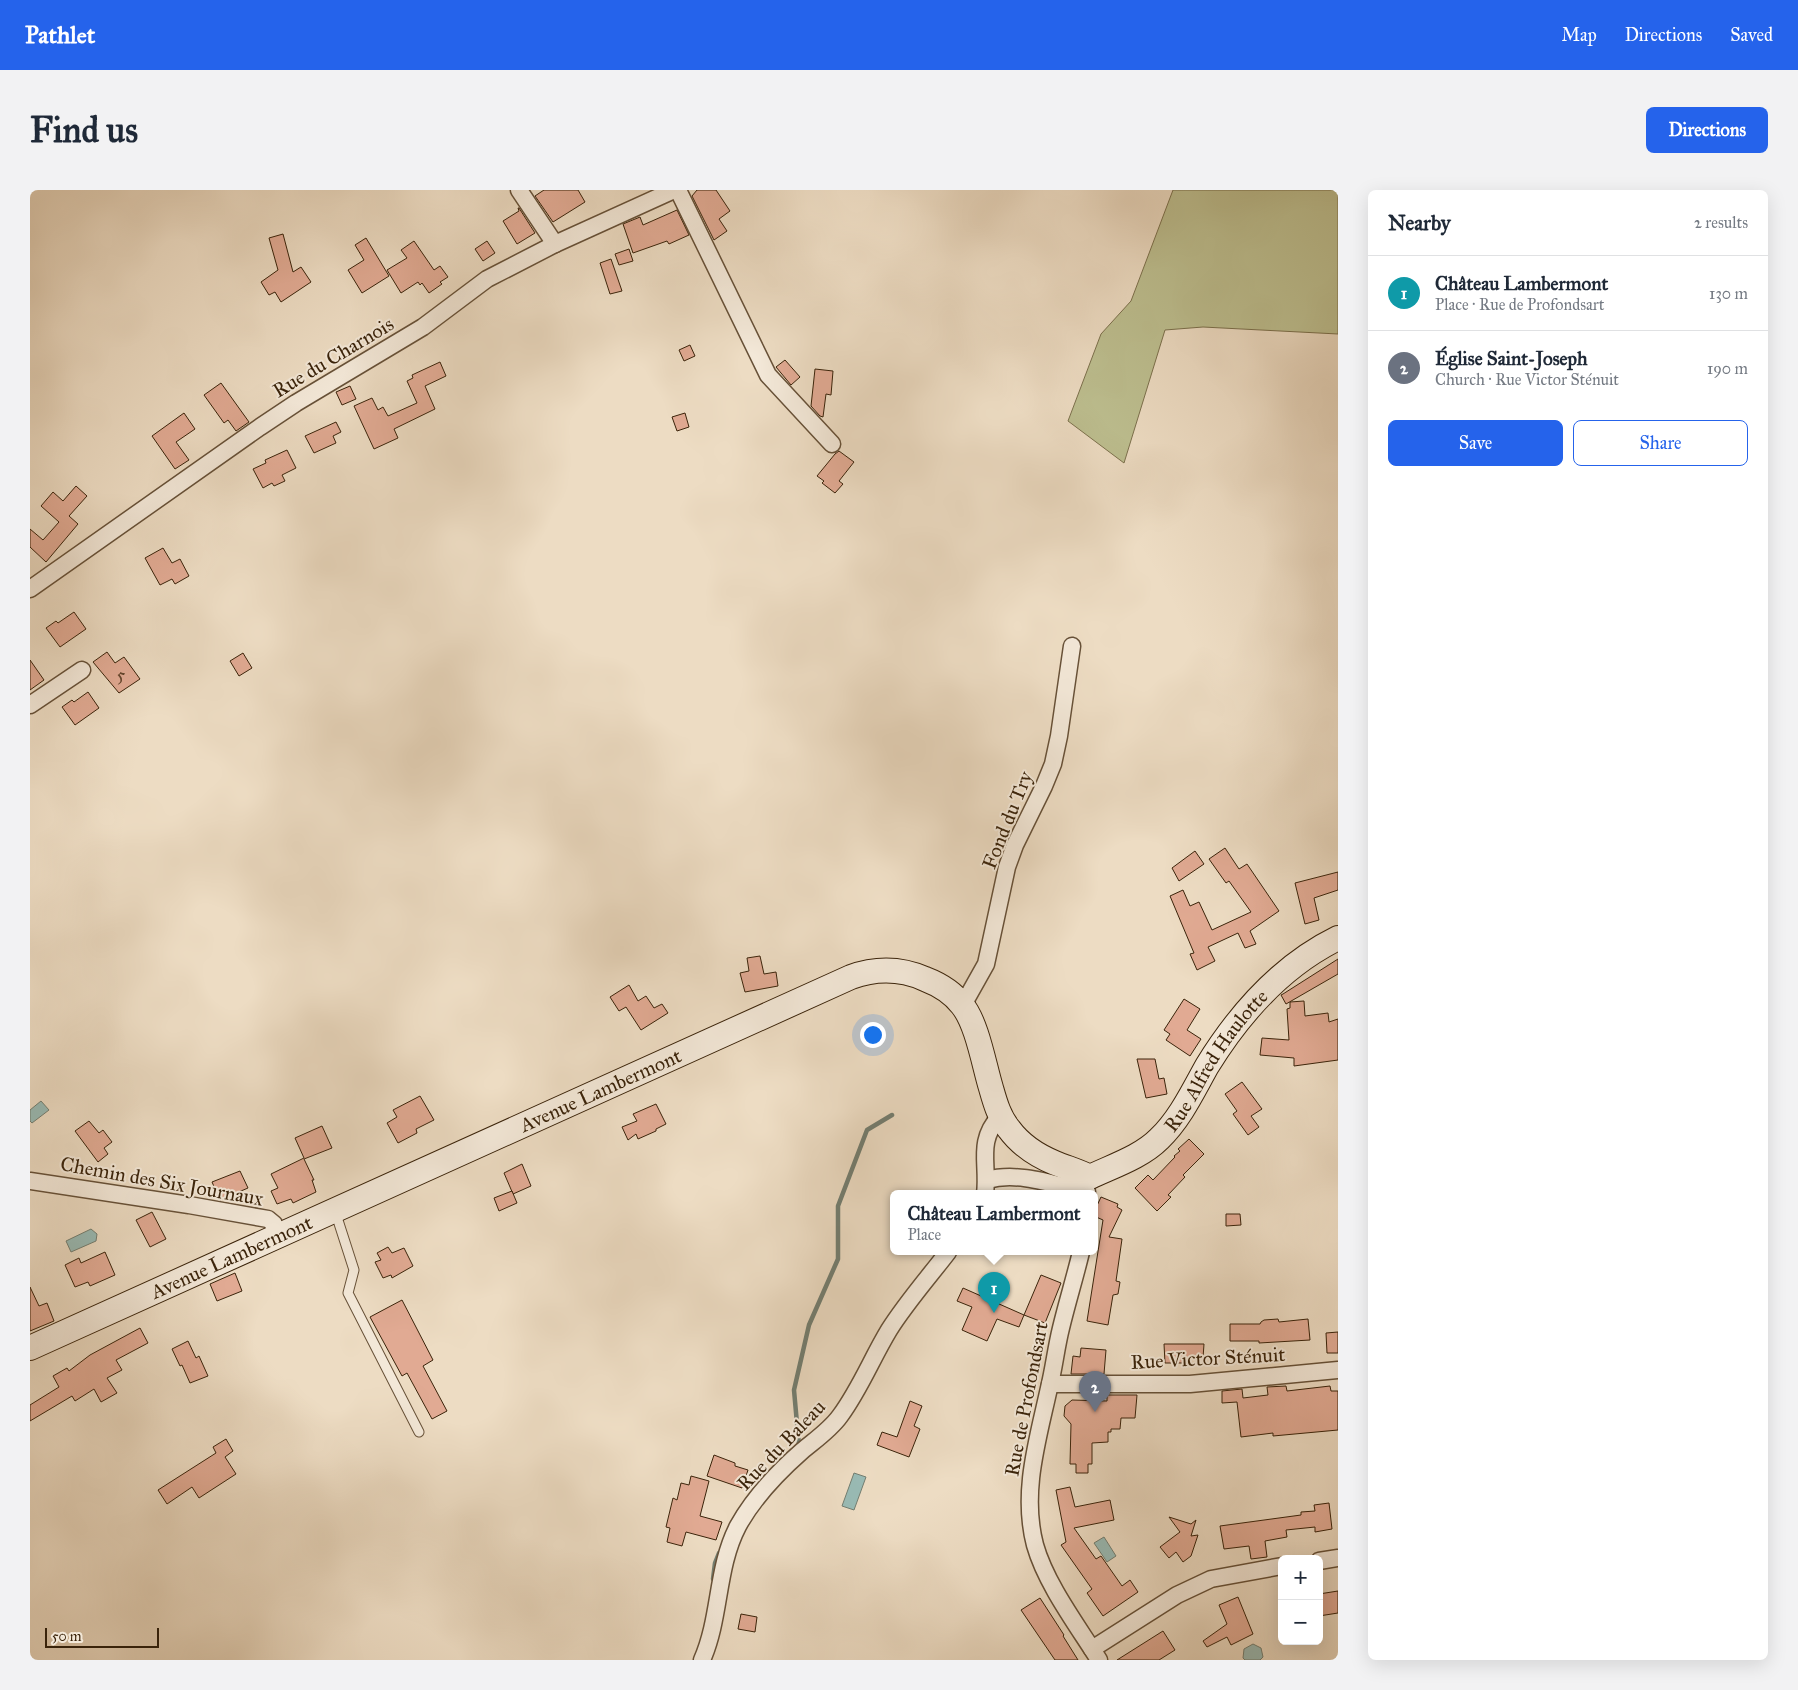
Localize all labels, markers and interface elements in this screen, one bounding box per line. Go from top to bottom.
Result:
text: Pathlet [25,20,95,50]
text: Map [1561,24,1597,46]
text: Directions [1625,24,1702,46]
text: Saved [1730,24,1773,46]
button: Directions [1646,107,1768,153]
text: Find us [30,109,138,152]
text: Nearby [1388,210,1451,236]
text: 2 results [1694,213,1748,232]
text: Château Lambermont [1435,272,1608,295]
text: 1 [1401,284,1407,303]
text: 130 m [1709,284,1748,303]
text: Place · Rue de Profondsart [1435,295,1604,314]
street label: Rue du Charnois [268,312,398,402]
text: Église Saint-Joseph [1435,347,1587,370]
text: 2 [1400,359,1408,378]
text: 190 m [1707,359,1748,378]
text: Church · Rue Victor Sténuit [1435,370,1619,389]
button: Save [1388,420,1563,466]
button: Share [1573,420,1748,466]
house number: 5 [117,664,126,686]
street label: Fond du Try [977,767,1038,872]
street label: Rue Alfred Haulotte [1159,984,1273,1137]
your location [860,1022,886,1048]
street label: Avenue Lambermont [515,1043,685,1138]
street label: Chemin des Six Journaux [59,1151,265,1212]
popup [890,1190,1098,1255]
text: Château Lambermont [907,1202,1081,1225]
street label: Avenue Lambermont [146,1210,316,1304]
text: Place [907,1225,941,1244]
pin: 1 [978,1272,1010,1313]
street label: Rue de Profondsart [999,1320,1053,1478]
street label: Rue Victor Sténuit [1130,1342,1286,1374]
pin: 2 [1079,1371,1111,1412]
street label: Rue du Baleau [732,1394,830,1495]
map controls [1278,1555,1323,1645]
button: + [1278,1555,1323,1600]
button: − [1278,1600,1323,1645]
scale bar [45,1625,159,1648]
text: 50 m [52,1628,81,1645]

